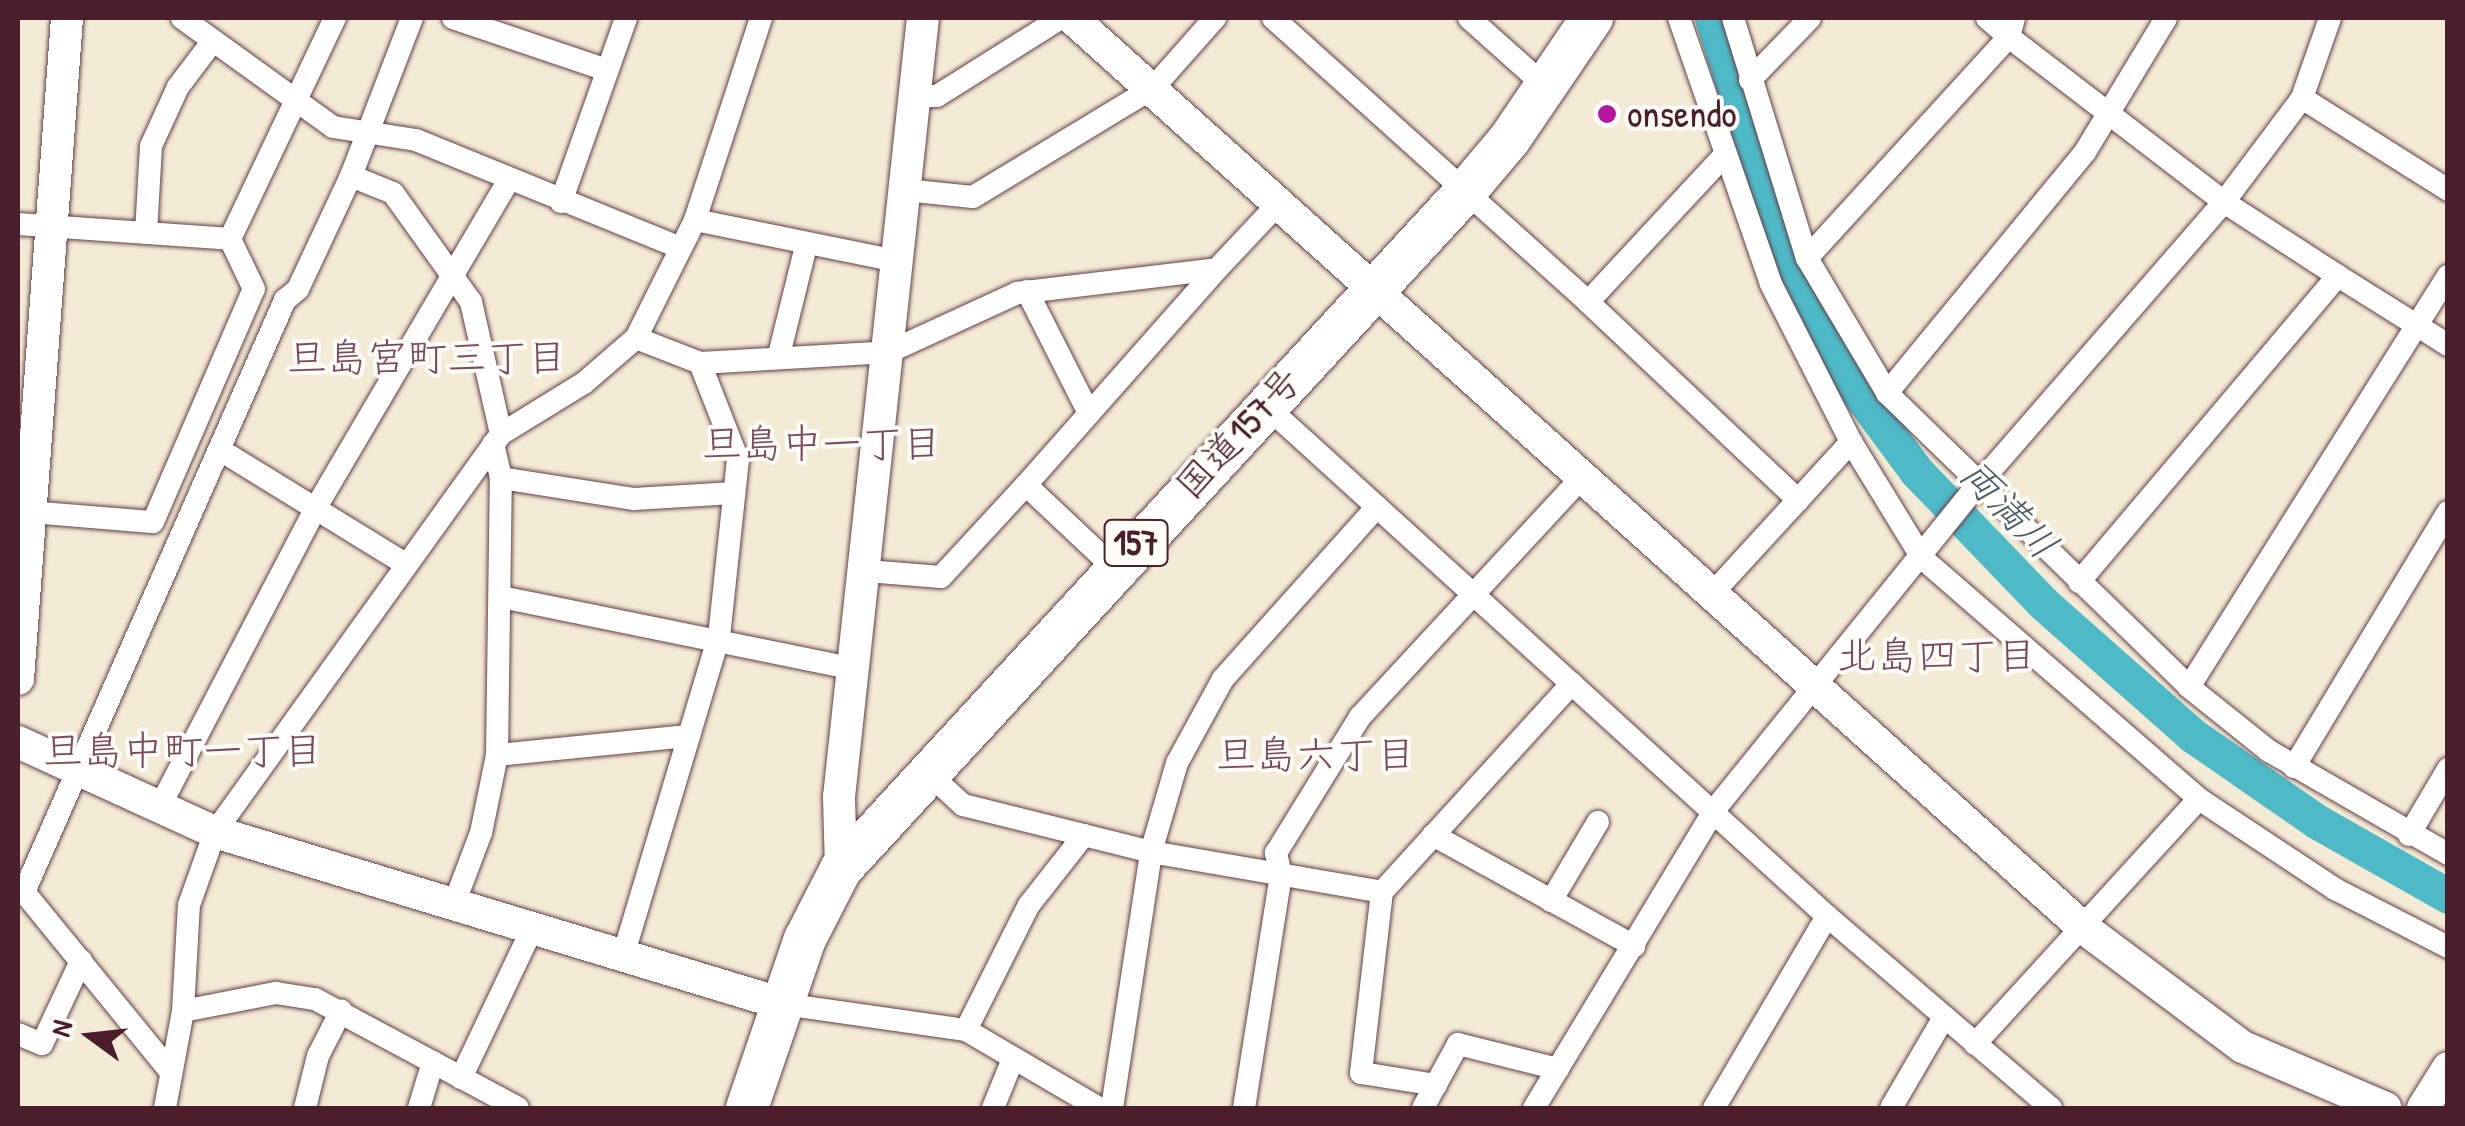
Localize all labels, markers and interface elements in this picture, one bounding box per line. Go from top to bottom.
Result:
place label: onsendo [1627,91,1737,137]
marker: onsendo [1596,103,1618,125]
district label: 旦島宮町三丁目 [287,332,567,380]
street label: 国道157号 [1166,358,1310,508]
district label: 旦島中一丁目 [702,418,942,466]
water label: 両満川 [1951,448,2069,568]
road number: 157 [1104,513,1168,573]
district label: 北島四丁目 [1837,630,2037,678]
district label: 旦島中町一丁目 [43,725,323,773]
district label: 旦島六丁目 [1216,729,1416,777]
north arrow [40,986,140,1086]
text: N [41,1016,81,1040]

